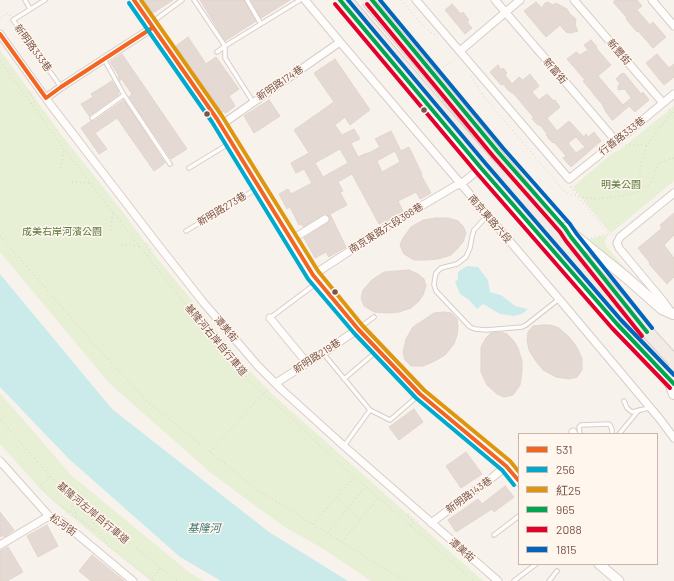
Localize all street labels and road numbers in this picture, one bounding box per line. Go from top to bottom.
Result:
street label: 新明路333巷 [12,22,54,74]
street label: 新豐街 [605,37,633,67]
street label: 新富街 [541,56,569,86]
street label: 新明路174巷 [254,63,306,103]
street label: 行善路333巷 [596,114,648,158]
street label: 新明路273巷 [195,190,249,228]
street label: 南京東路六段 [466,192,514,246]
street label: 南京東路六段368巷 [347,200,425,256]
street label: 基隆河右岸自行車道 [182,302,250,378]
street label: 潭美街 [212,314,240,344]
street label: 新明路219巷 [291,336,343,376]
street label: 新明路143巷 [444,474,494,516]
street label: 基隆河左岸自行車道 [55,479,131,547]
street label: 松河街 [47,511,79,539]
street label: 潭美街 [447,536,477,564]

